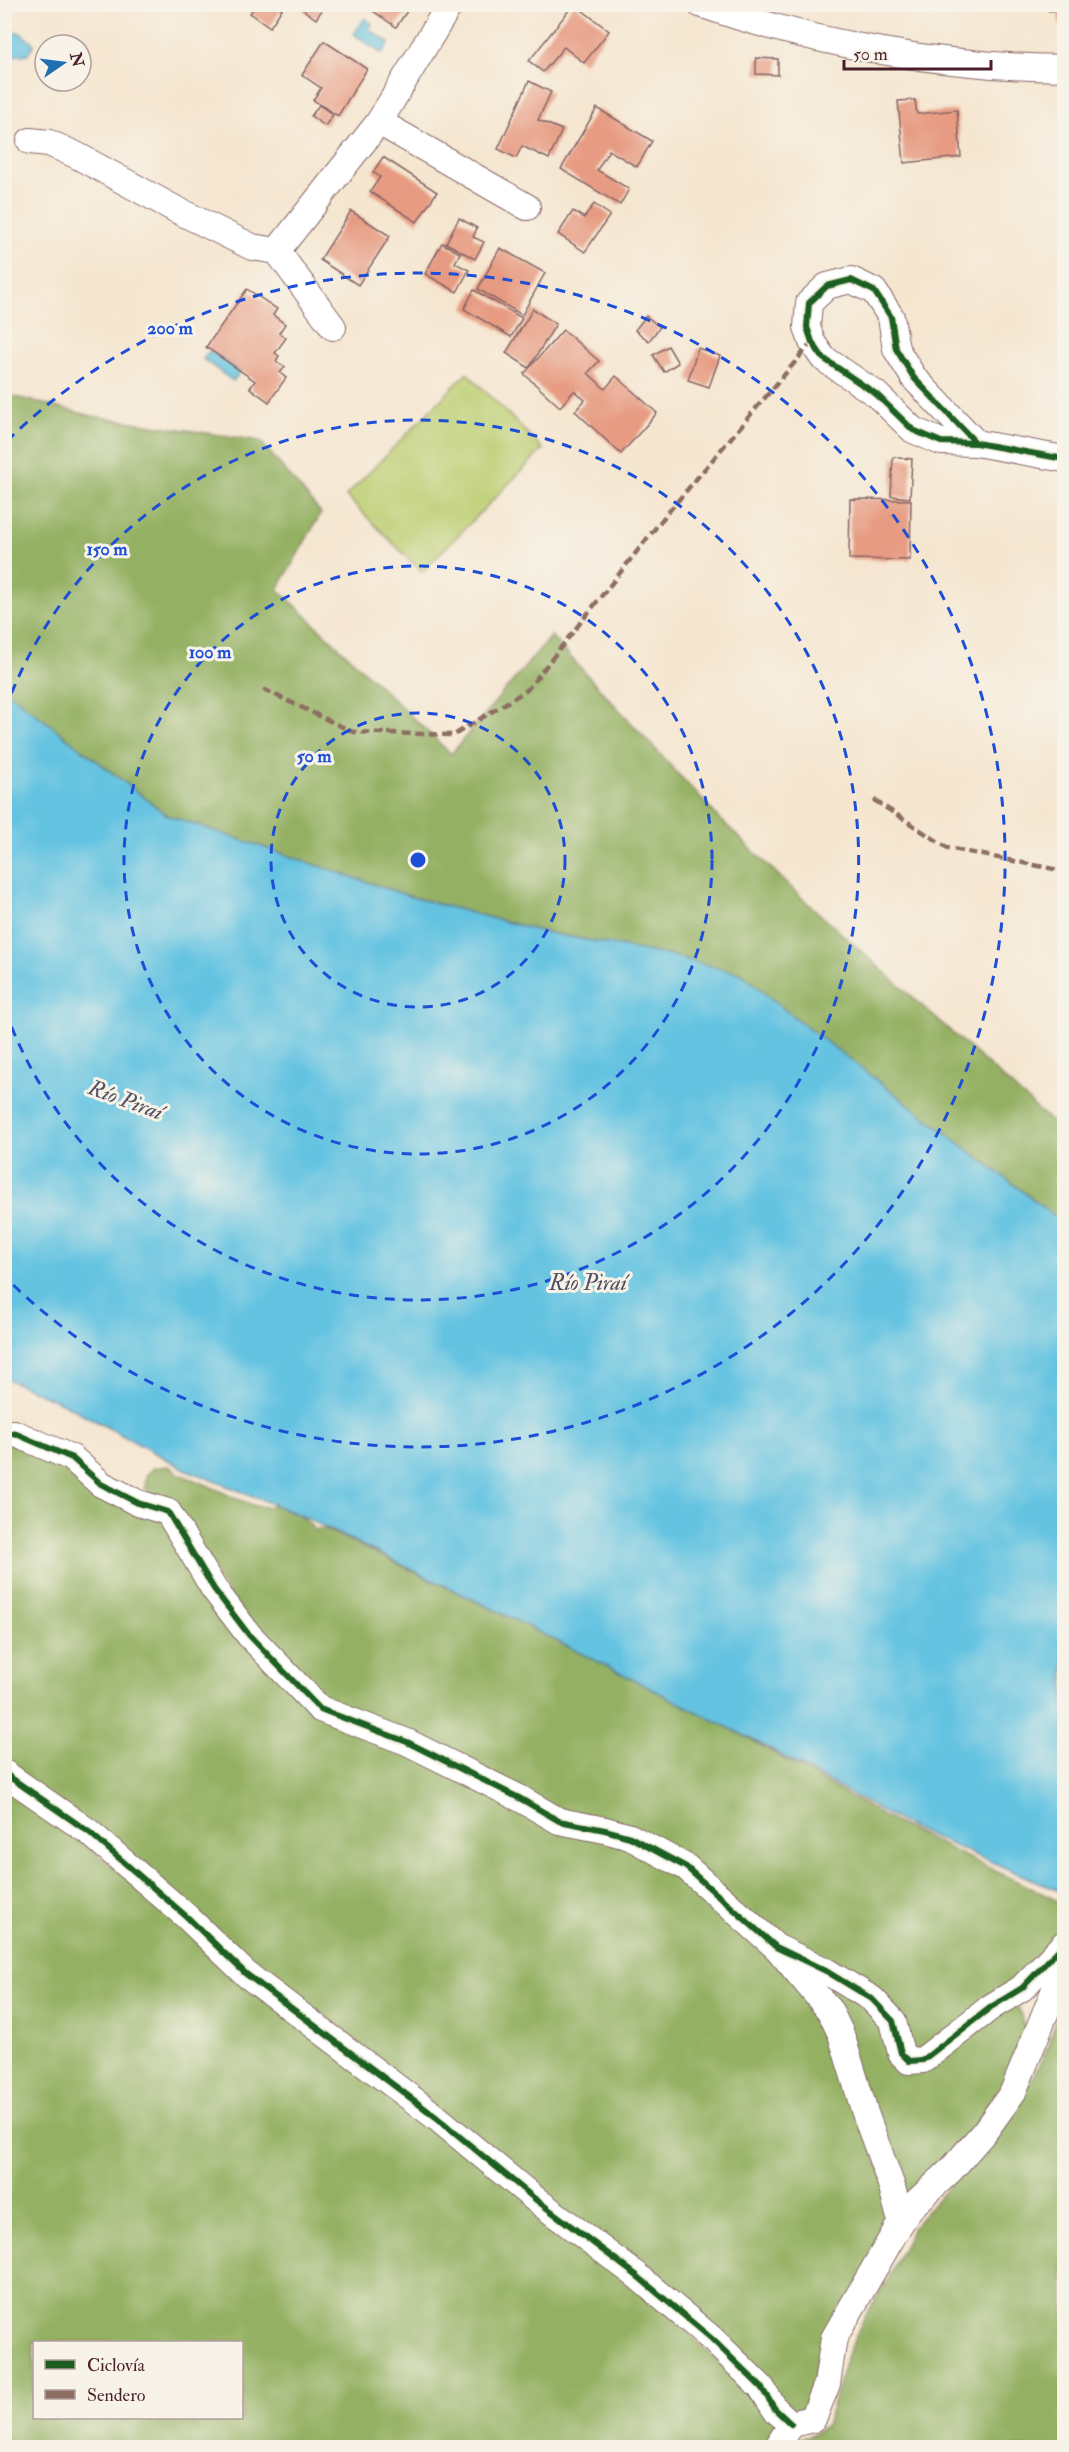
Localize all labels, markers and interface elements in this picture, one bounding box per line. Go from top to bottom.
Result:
north arrow [33,33,93,93]
scale bar [844,33,991,71]
text: 50 m [853,43,888,66]
text: N [65,49,88,70]
text: 200 m [147,317,194,340]
text: 150 m [86,538,129,561]
text: 100 m [189,641,232,664]
text: 50 m [297,745,332,768]
centre of rings [408,850,428,870]
water label: Río Piraí [84,1073,171,1128]
water label: Río Piraí [548,1269,631,1297]
legend [33,2341,243,2419]
text: Ciclovía [87,2354,146,2377]
text: Sendero [87,2384,146,2407]

